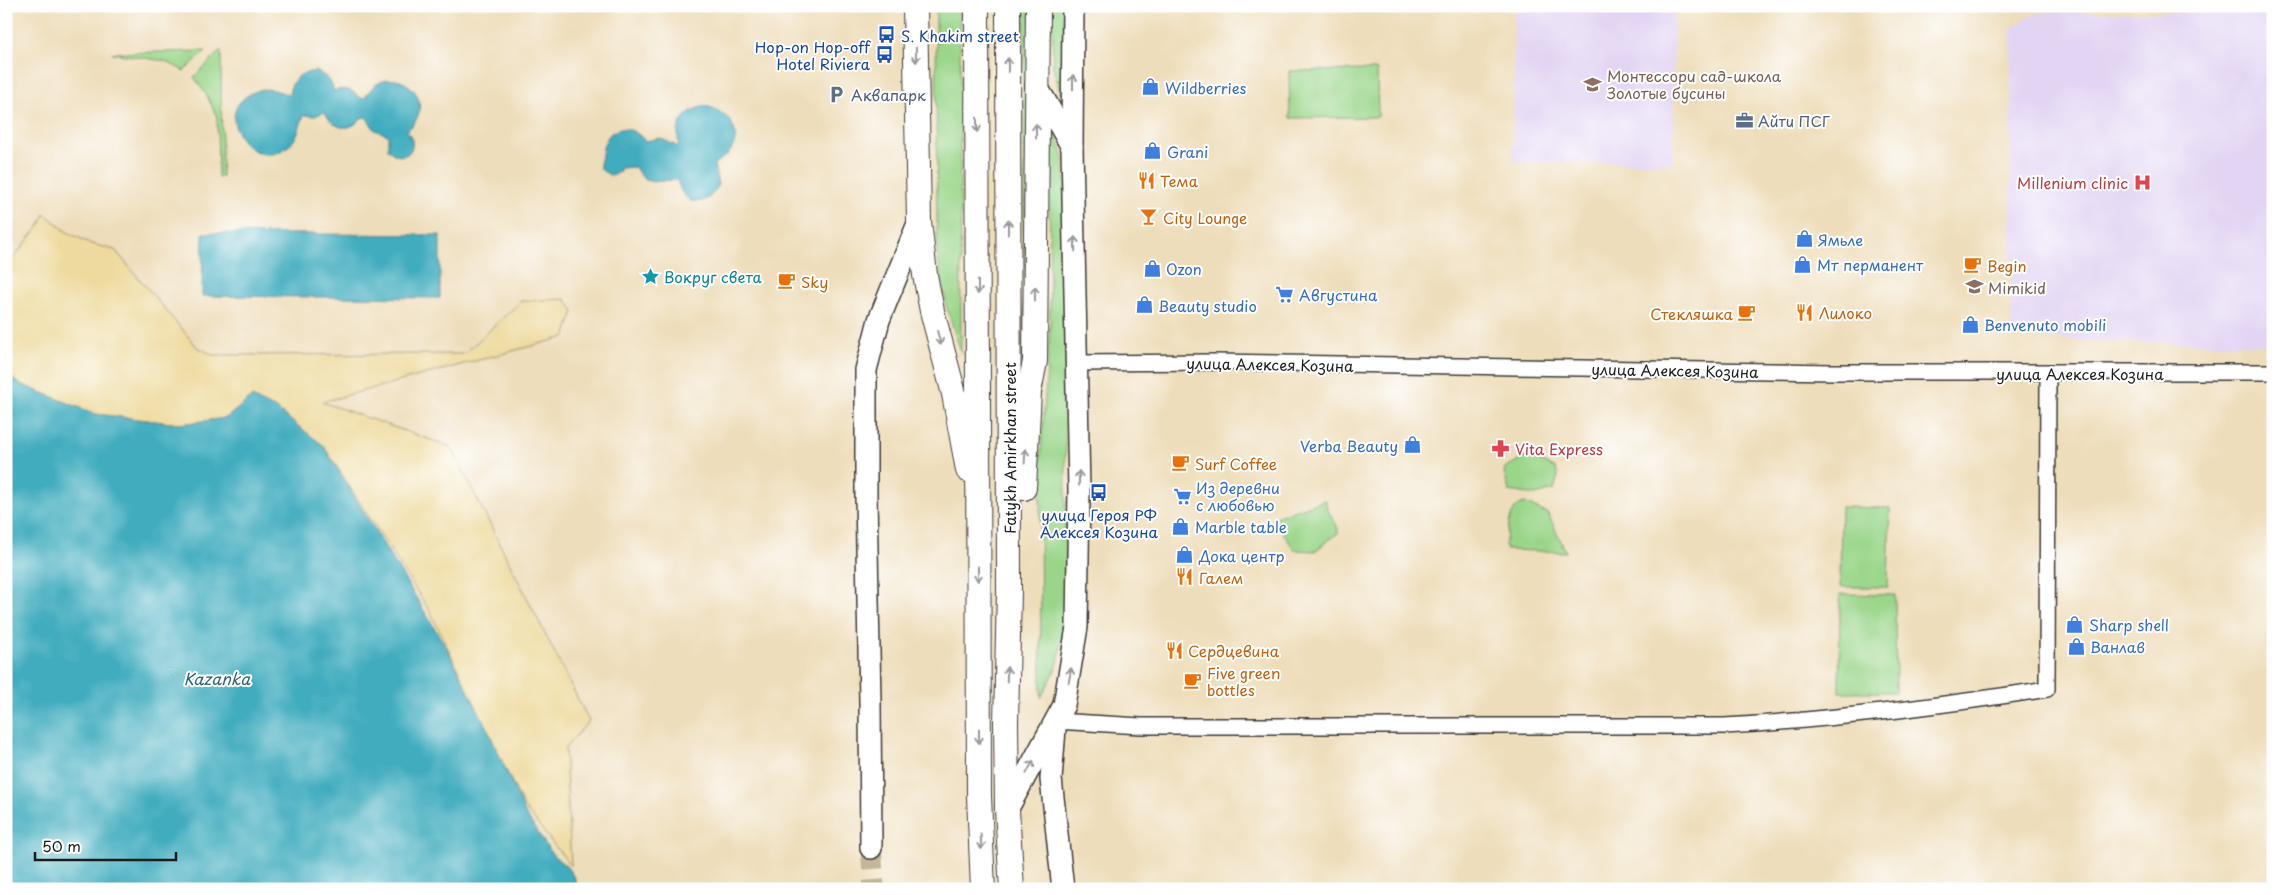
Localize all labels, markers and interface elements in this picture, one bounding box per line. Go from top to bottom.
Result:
place label: S. Khakim street [901,24,1019,47]
bus stop icon: S. Khakim street [877,25,897,45]
place label: Hop-on Hop-off Hotel Riviera [755,35,871,75]
bus stop icon: Hop-on Hop-off Hotel Riviera [874,45,894,65]
one-way arrow [911,46,921,63]
one-way arrow [1003,57,1013,73]
place label: Монтессори сад-школа Золотые бусины [1607,64,1782,104]
one-way arrow [1068,74,1078,90]
school or university icon: Монтессори сад-школа Золотые бусины [1583,74,1603,94]
place label: Wildberries [1165,76,1247,99]
shop icon: Wildberries [1141,77,1161,97]
place label: Аквапарк [851,83,926,106]
parking icon: Аквапарк [827,84,847,104]
place label: Айти ПСГ [1758,109,1831,132]
office icon: Айти ПСГ [1734,110,1754,130]
one-way arrow [972,116,982,133]
one-way arrow [1031,124,1041,140]
place label: Grani [1167,140,1208,163]
shop icon: Grani [1143,141,1163,161]
place label: Тема [1160,169,1199,192]
restaurant icon: Тема [1136,170,1156,190]
place label: Millenium clinic [2017,171,2128,194]
hospital icon: Millenium clinic [2132,172,2152,192]
place label: City Lounge [1163,206,1247,229]
bar icon: City Lounge [1139,207,1159,227]
one-way arrow [1003,219,1013,236]
place label: Ямьле [1818,228,1863,251]
shop icon: Ямьле [1794,229,1814,249]
one-way arrow [1070,236,1079,252]
place label: Мт перманент [1817,253,1924,276]
shop icon: Мт перманент [1793,254,1813,274]
place label: Begin [1987,254,2026,277]
cafe icon: Begin [1963,255,1983,275]
place label: Ozon [1166,257,1202,280]
shop icon: Ozon [1142,258,1162,278]
place label: Вокруг света [664,265,762,288]
place icon: Вокруг света [640,266,660,286]
place label: Sky [801,270,828,293]
cafe icon: Sky [777,271,797,291]
place label: Mimikid [1988,276,2046,299]
school or university icon: Mimikid [1964,277,1984,297]
one-way arrow [973,279,983,295]
place label: Августина [1299,283,1378,306]
supermarket icon: Августина [1275,284,1295,304]
one-way arrow [1030,286,1040,302]
place label: Beauty studio [1158,294,1257,317]
shop icon: Beauty studio [1134,295,1154,315]
place label: Лилоко [1819,301,1872,324]
place label: Стекляшка [1650,302,1734,325]
restaurant icon: Лилоко [1795,302,1815,322]
cafe icon: Стекляшка [1737,303,1757,323]
place label: Benvenuto mobili [1984,313,2106,336]
shop icon: Benvenuto mobili [1960,314,1980,334]
one-way arrow [935,330,944,346]
street label: улица Алексея Козина [1186,351,1354,377]
street label: улица Алексея Козина [1591,357,1759,383]
street label: Fatykh Amirkhan street [998,362,1021,534]
street label: улица Алексея Козина [1996,362,2164,385]
place label: Verba Beauty [1300,434,1398,457]
shop icon: Verba Beauty [1402,435,1422,455]
place label: Vita Express [1515,437,1603,460]
pharmacy icon: Vita Express [1491,438,1511,458]
one-way arrow [1021,448,1030,464]
place label: Surf Coffee [1195,452,1277,475]
cafe icon: Surf Coffee [1171,453,1191,473]
one-way arrow [1074,471,1083,487]
place label: Из деревни с любовью [1196,476,1280,516]
bus stop icon: улица Героя РФ Алексея Козина [1089,483,1109,503]
supermarket icon: Из деревни с любовью [1172,486,1192,506]
place label: улица Героя РФ Алексея Козина [1040,503,1159,543]
place label: Marble table [1195,515,1287,538]
shop icon: Marble table [1171,516,1191,536]
place label: Дока центр [1198,544,1284,567]
shop icon: Дока центр [1175,545,1195,565]
one-way arrow [973,566,983,582]
place label: Галем [1199,566,1243,589]
restaurant icon: Галем [1175,567,1195,587]
place label: Sharp shell [2089,613,2169,636]
shop icon: Sharp shell [2065,614,2085,634]
place label: Ванлав [2090,635,2145,658]
shop icon: Ванлав [2066,636,2086,656]
place label: Сердцевина [1188,639,1280,662]
restaurant icon: Сердцевина [1164,640,1184,660]
place label: Five green bottles [1207,661,1280,701]
water label: Kazanka [184,666,251,690]
one-way arrow [1002,666,1012,682]
one-way arrow [1065,668,1075,684]
cafe icon: Five green bottles [1183,671,1203,691]
one-way arrow [974,728,984,744]
one-way arrow [1026,760,1036,775]
scale bar [35,830,176,862]
text: 50 m [42,834,81,857]
one-way arrow [976,834,985,850]

